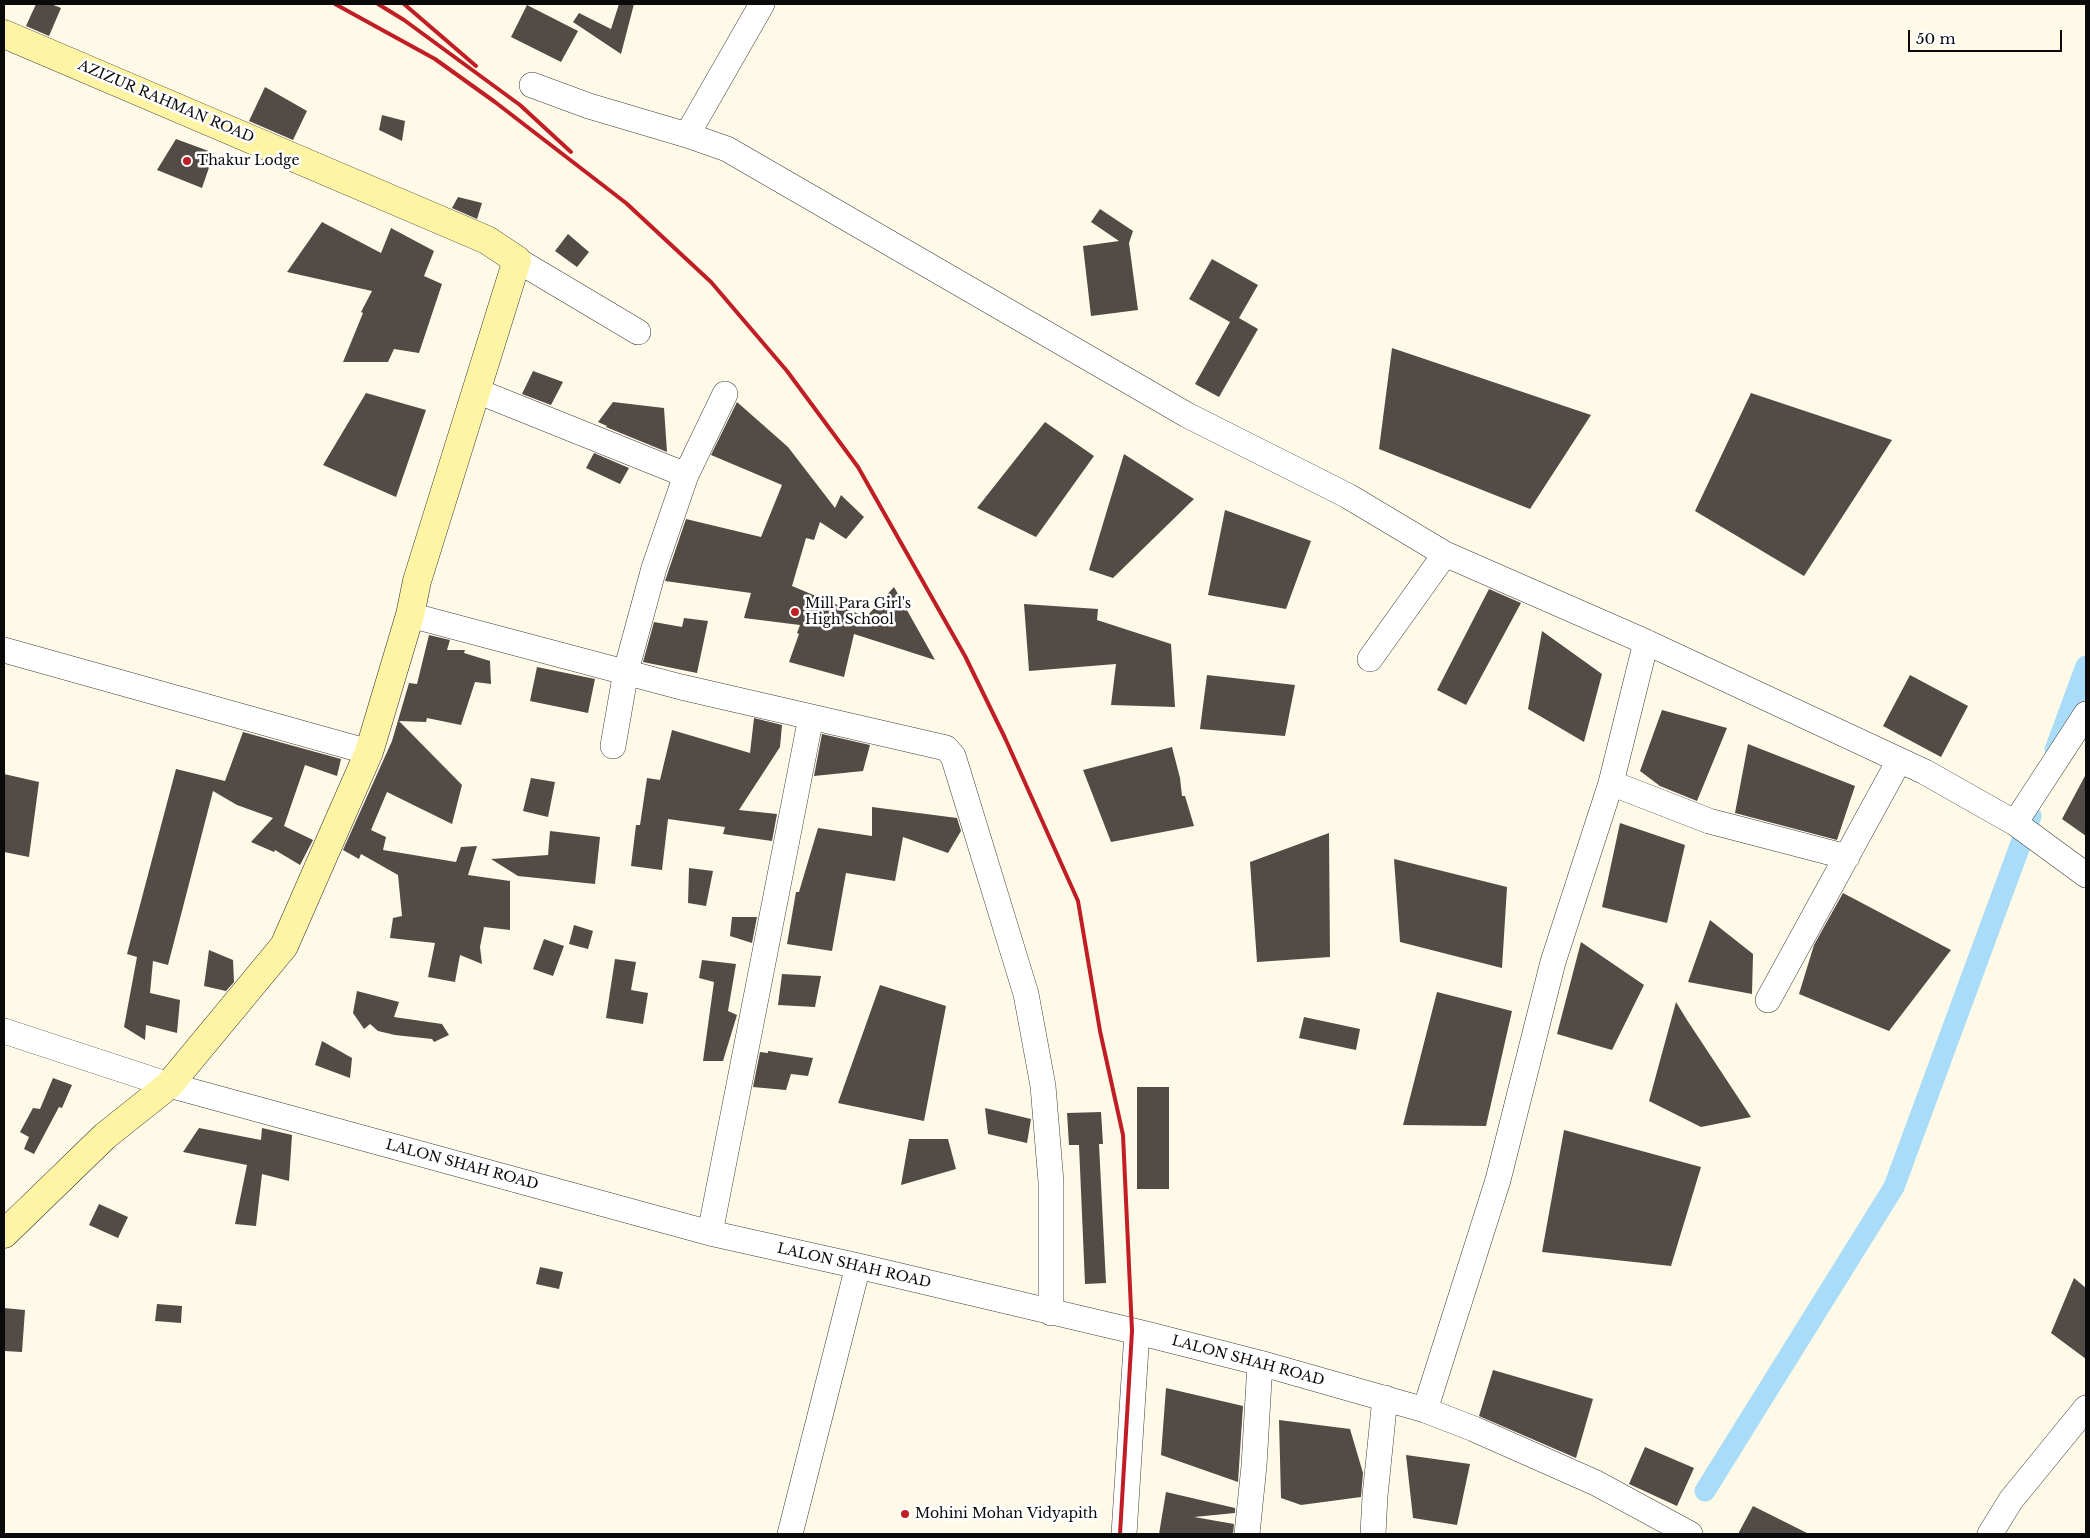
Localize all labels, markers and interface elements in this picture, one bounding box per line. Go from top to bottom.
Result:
scale bar [1910,20,2064,52]
text: 50 m [1916,29,1956,48]
street label: AZIZUR RAHMAN ROAD [75,57,257,147]
place label: Thakur Lodge [197,153,299,169]
marker: Thakur Lodge [181,155,193,167]
place label: Mill Para Girl's High School [805,596,911,628]
marker: Mill Para Girl's High School [789,606,801,618]
street label: LALON SHAH ROAD [384,1137,540,1193]
street label: LALON SHAH ROAD [775,1240,933,1292]
street label: LALON SHAH ROAD [1170,1333,1326,1389]
place label: Mohini Mohan Vidyapith [915,1506,1098,1522]
marker: Mohini Mohan Vidyapith [899,1508,911,1520]

